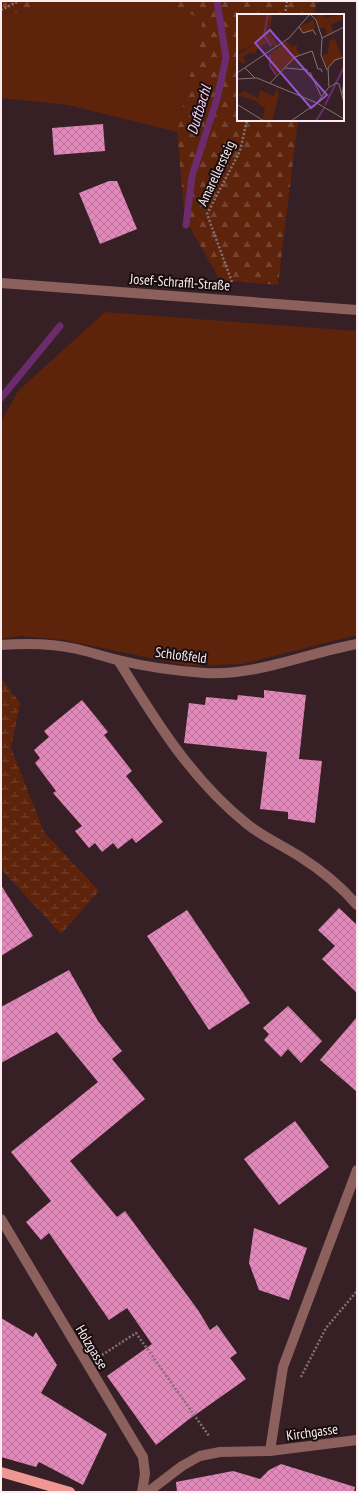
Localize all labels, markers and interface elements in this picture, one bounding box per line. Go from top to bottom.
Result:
inset map [237,14,344,121]
water label: Duftbachl [182,82,215,137]
street label: Amarellersteig [193,137,239,209]
street label: Josef-Schraffl-Straße [128,269,231,294]
street label: Schloßfeld [154,643,208,667]
street label: Holzgasse [72,1322,112,1373]
street label: Kirchgasse [285,1419,339,1445]

